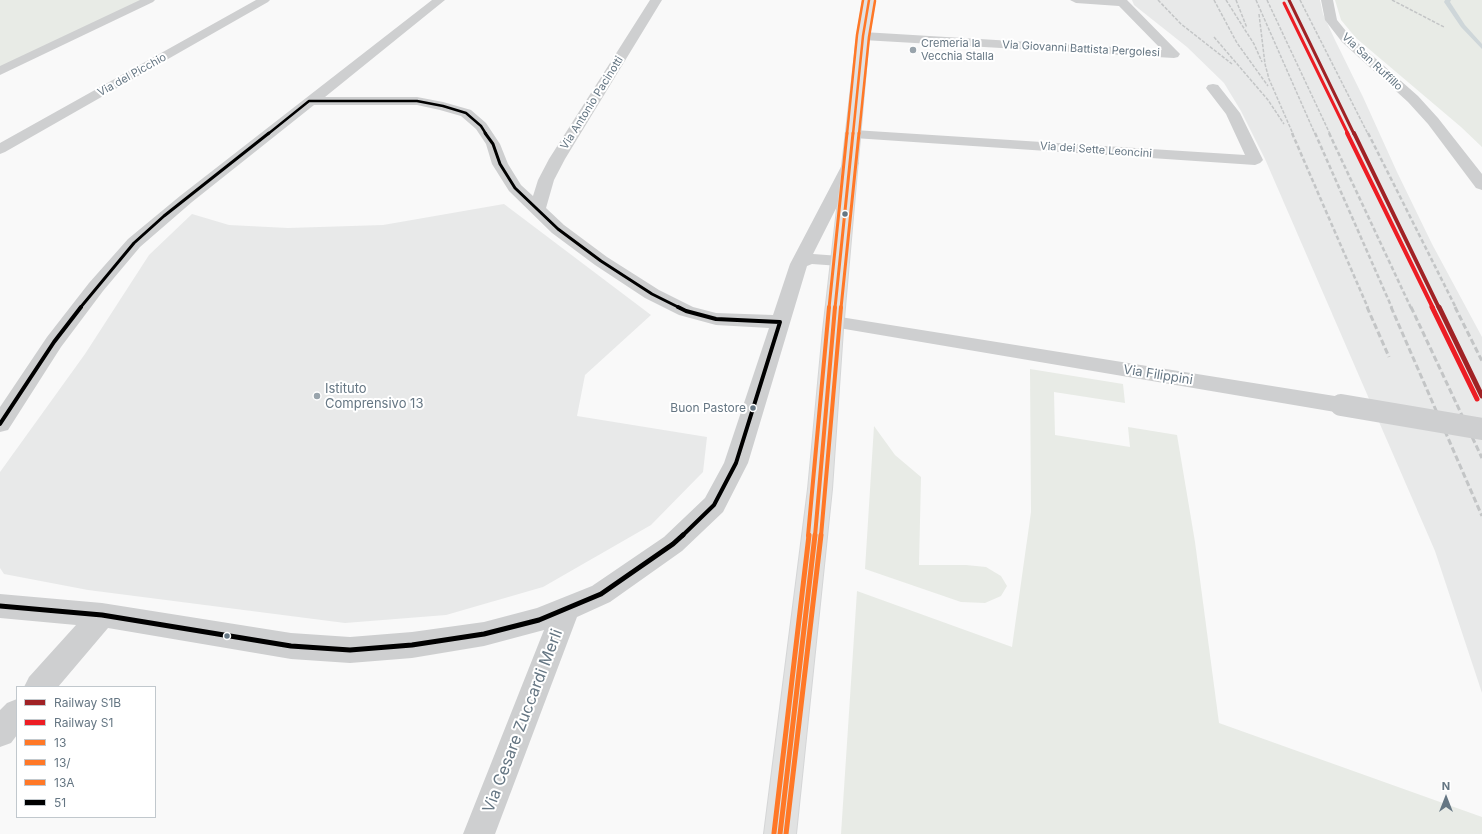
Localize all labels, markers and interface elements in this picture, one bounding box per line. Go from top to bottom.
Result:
street label: Via San Ruffillo [1339,30,1405,94]
place label: Cremeria la Vecchia Stalla [921,37,994,63]
street label: Via Giovanni Battista Pergolesi [1002,38,1160,60]
marker: Cremeria la Vecchia Stalla [908,45,918,55]
street label: Via del Picchio [95,51,169,99]
street label: Via Antonio Pacinotti [558,54,626,152]
street label: Via dei Sette Leoncini [1040,140,1152,160]
unlabelled marker [840,209,850,219]
street label: Via Filippini [1122,362,1194,388]
place label: Istituto Comprensivo 13 [325,381,423,412]
marker: Istituto Comprensivo 13 [312,391,322,401]
place label: Buon Pastore [670,401,746,415]
marker: Buon Pastore [748,403,758,413]
street label: Via Cesare Zuccardi Merli [479,626,567,816]
unlabelled marker [222,631,232,641]
legend [16,686,156,818]
text: Railway S1B [54,695,121,710]
text: Railway S1 [54,715,113,730]
text: 13 [54,735,66,750]
text: 13/ [54,755,71,770]
text: 13A [54,775,75,790]
north arrow [1426,778,1466,818]
text: N [1442,779,1450,793]
text: 51 [54,795,66,810]

